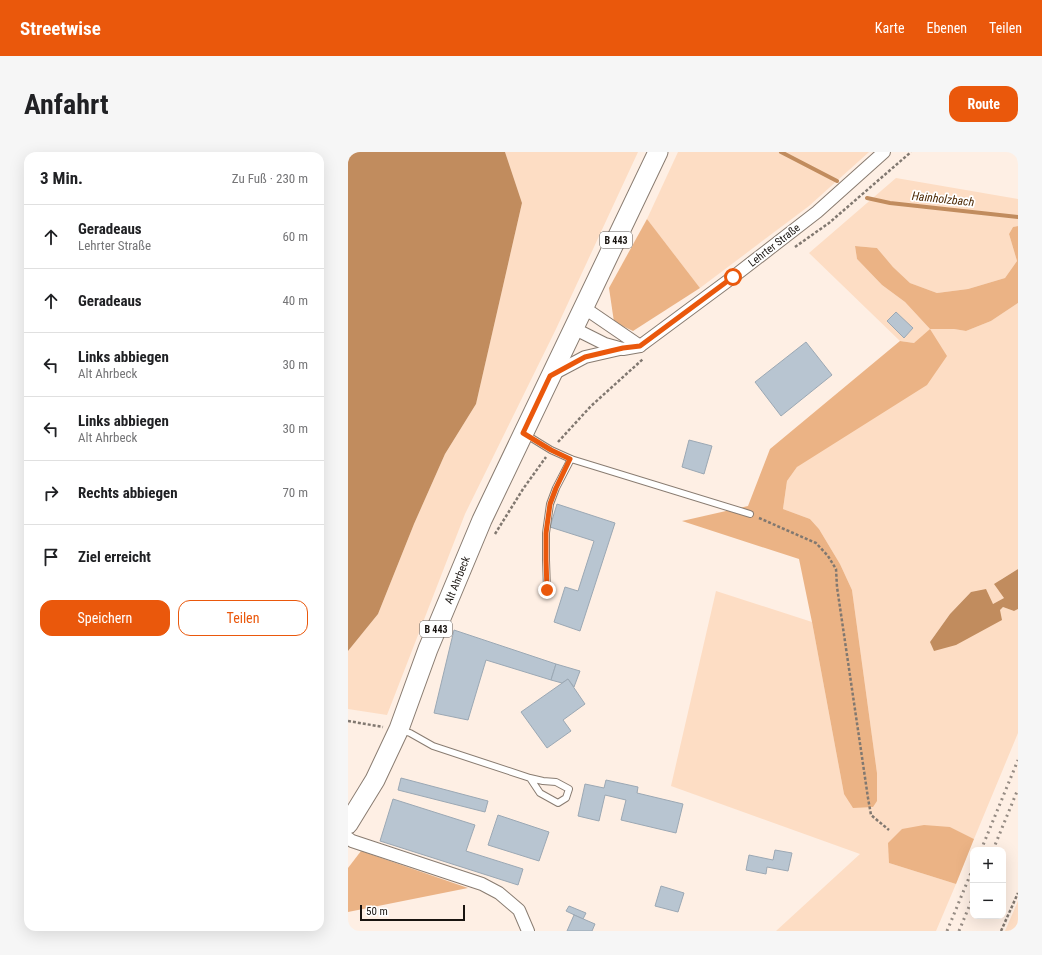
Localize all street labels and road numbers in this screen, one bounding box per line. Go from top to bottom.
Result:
street label: Lehrter Straße [746,221,803,270]
road number: B 443 [600,232,632,248]
street label: Alt Ahrbeck [442,554,473,606]
road number: B 443 [420,621,452,637]

